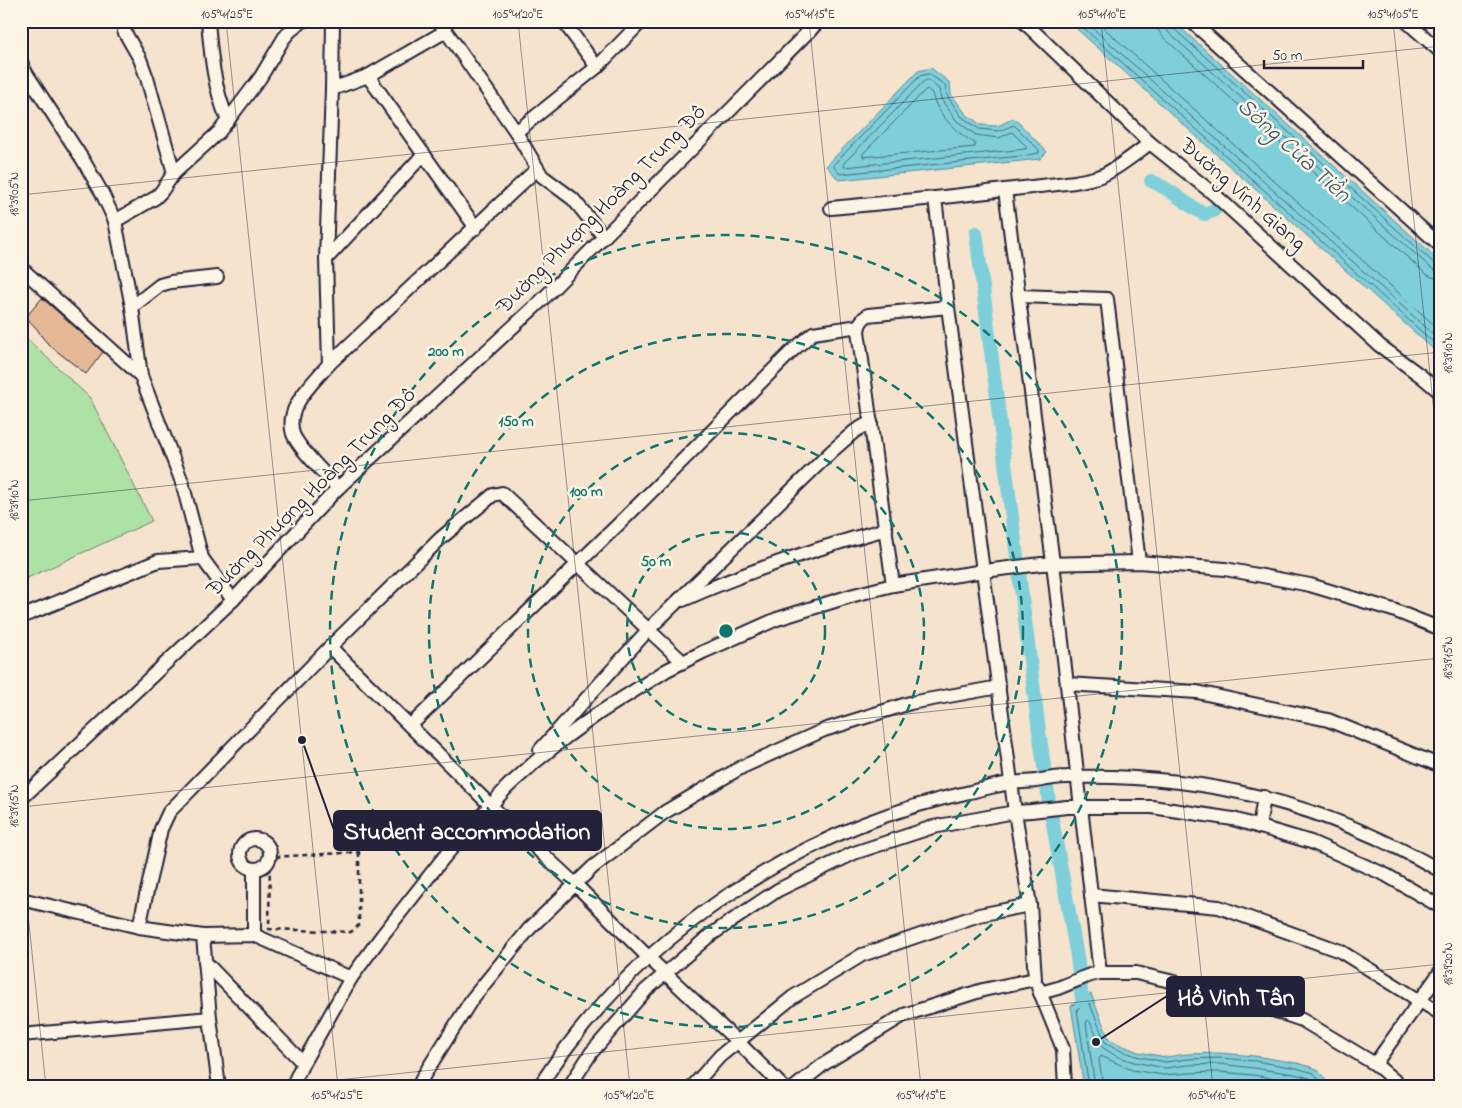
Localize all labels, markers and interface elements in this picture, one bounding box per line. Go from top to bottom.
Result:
text: 105°41'25"E [201,6,253,24]
text: 105°41'20"E [493,6,543,24]
text: 105°41'15"E [785,6,835,24]
text: 105°41'10"E [1078,6,1126,24]
text: 105°41'05"E [1367,6,1419,24]
scale bar [1264,38,1363,70]
text: 50 m [1272,45,1303,67]
water label: Sông Cửa Tiền [1228,90,1359,213]
street label: Đường Phượng Hoàng Trung Đô [489,98,715,324]
street label: Đường Vĩnh Giang [1170,130,1313,260]
text: 18°39'05"N [6,172,24,216]
text: 18°39'10"N [1440,332,1458,374]
text: 200 m [427,341,464,363]
street label: Đường Phượng Hoàng Trung Đô [199,381,425,607]
text: 150 m [498,411,534,433]
text: 18°39'10"N [6,479,24,521]
text: 100 m [569,481,603,503]
text: 50 m [641,551,672,573]
centre of rings [717,622,735,640]
text: 18°39'15"N [1440,637,1458,679]
text: 18°39'15"N [6,785,24,827]
callout: Student accommodation [334,811,601,850]
text: Student accommodation [344,816,591,851]
text: 18°39'20"N [1440,942,1458,986]
callout: Hồ Vinh Tân [1167,977,1304,1016]
text: Hồ Vinh Tân [1178,982,1295,1017]
text: 105°41'25"E [311,1087,363,1105]
text: 105°41'20"E [604,1087,654,1105]
text: 105°41'15"E [896,1087,946,1105]
text: 105°41'10"E [1188,1087,1236,1105]

